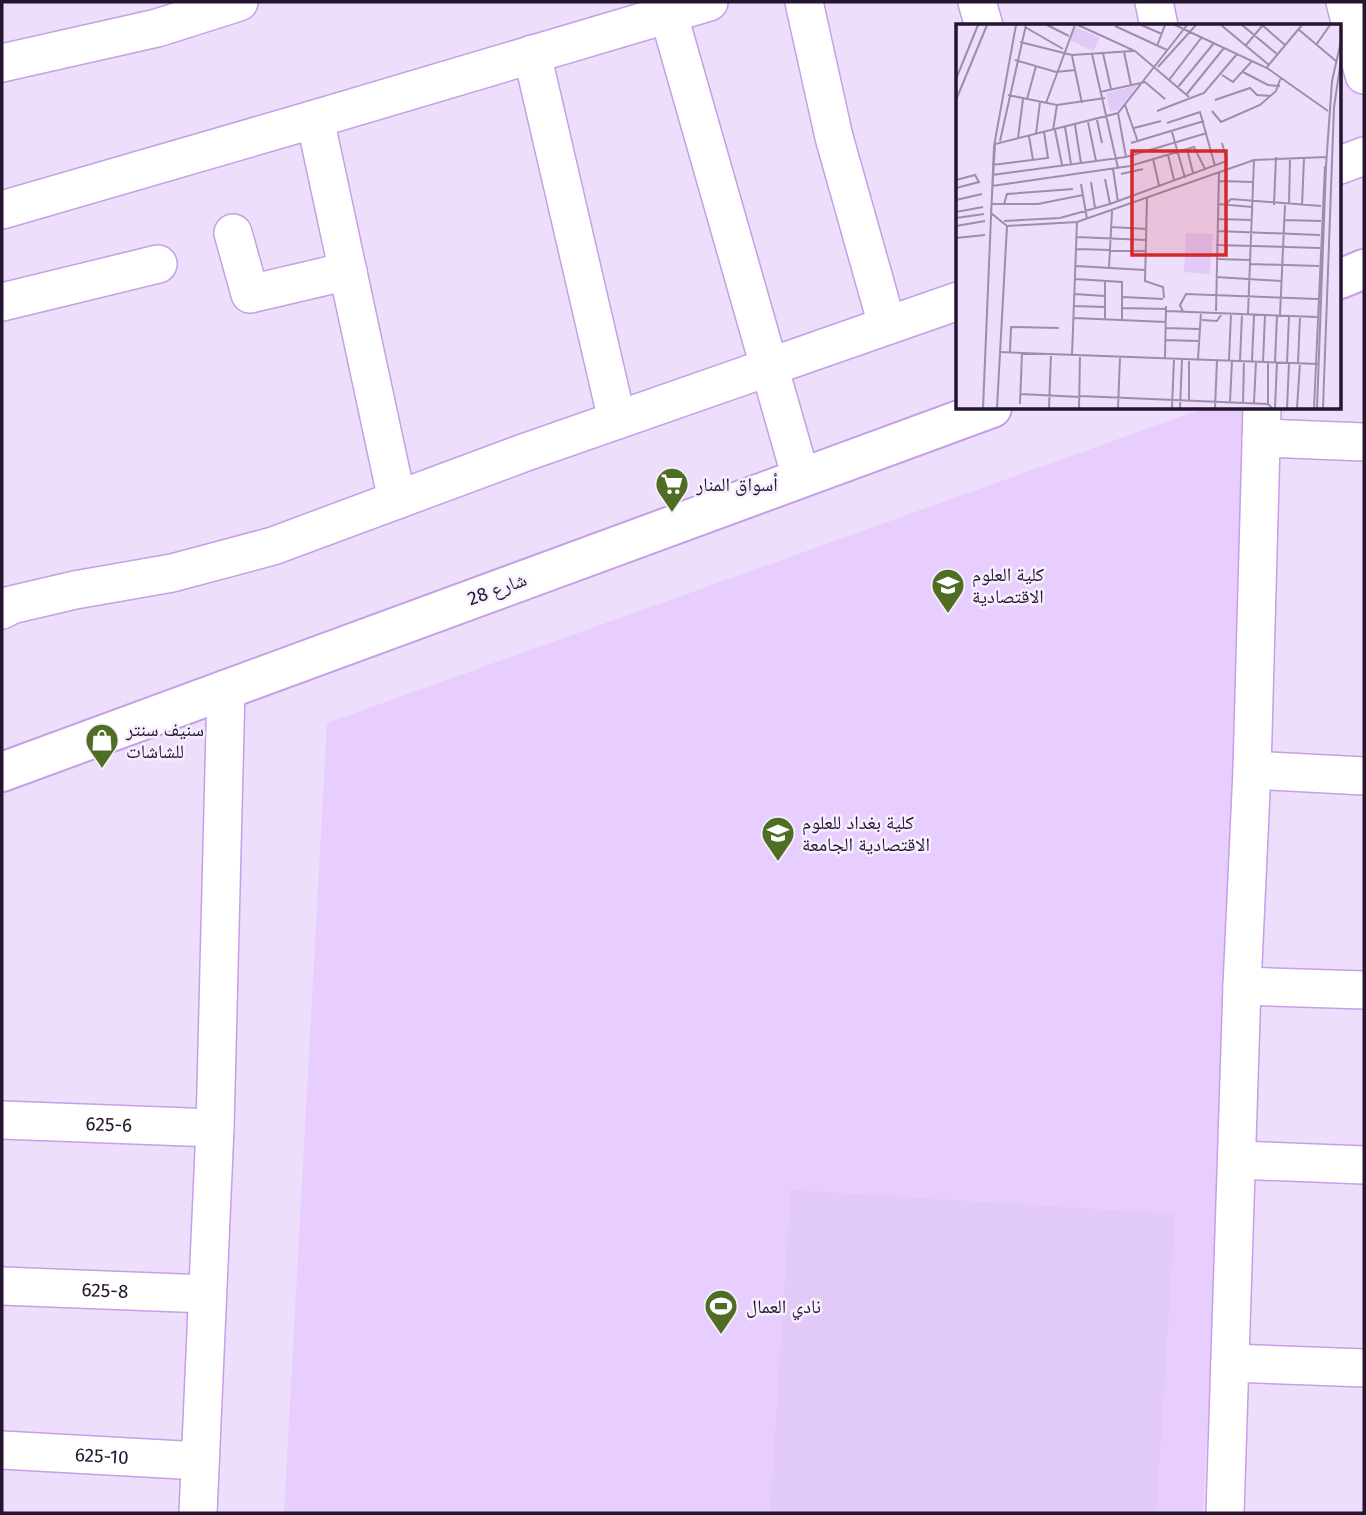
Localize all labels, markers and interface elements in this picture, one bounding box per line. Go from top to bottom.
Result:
inset map [956,24,1342,410]
supermarket icon: أسواق المنار [653,465,691,514]
place label: أسواق المنار [695,473,778,496]
place label: كلية العلوم الاقتصادية [972,563,1044,608]
school or university icon: كلية العلوم الاقتصادية [929,566,967,615]
street label: شارع 28 [464,568,530,610]
place label: سنيف سنتر للشاشات [125,718,204,763]
shop icon: سنيف سنتر للشاشات [83,721,121,770]
place label: كلية بغداد للعلوم الاقتصادية الجامعة [802,811,930,856]
school or university icon: كلية بغداد للعلوم الاقتصادية الجامعة [759,814,797,863]
street label: 625-6 [85,1112,133,1136]
street label: 625-8 [81,1278,129,1302]
sports icon: نادي العمال [702,1287,740,1336]
place label: نادي العمال [746,1295,821,1321]
street label: 625-10 [74,1443,129,1469]

